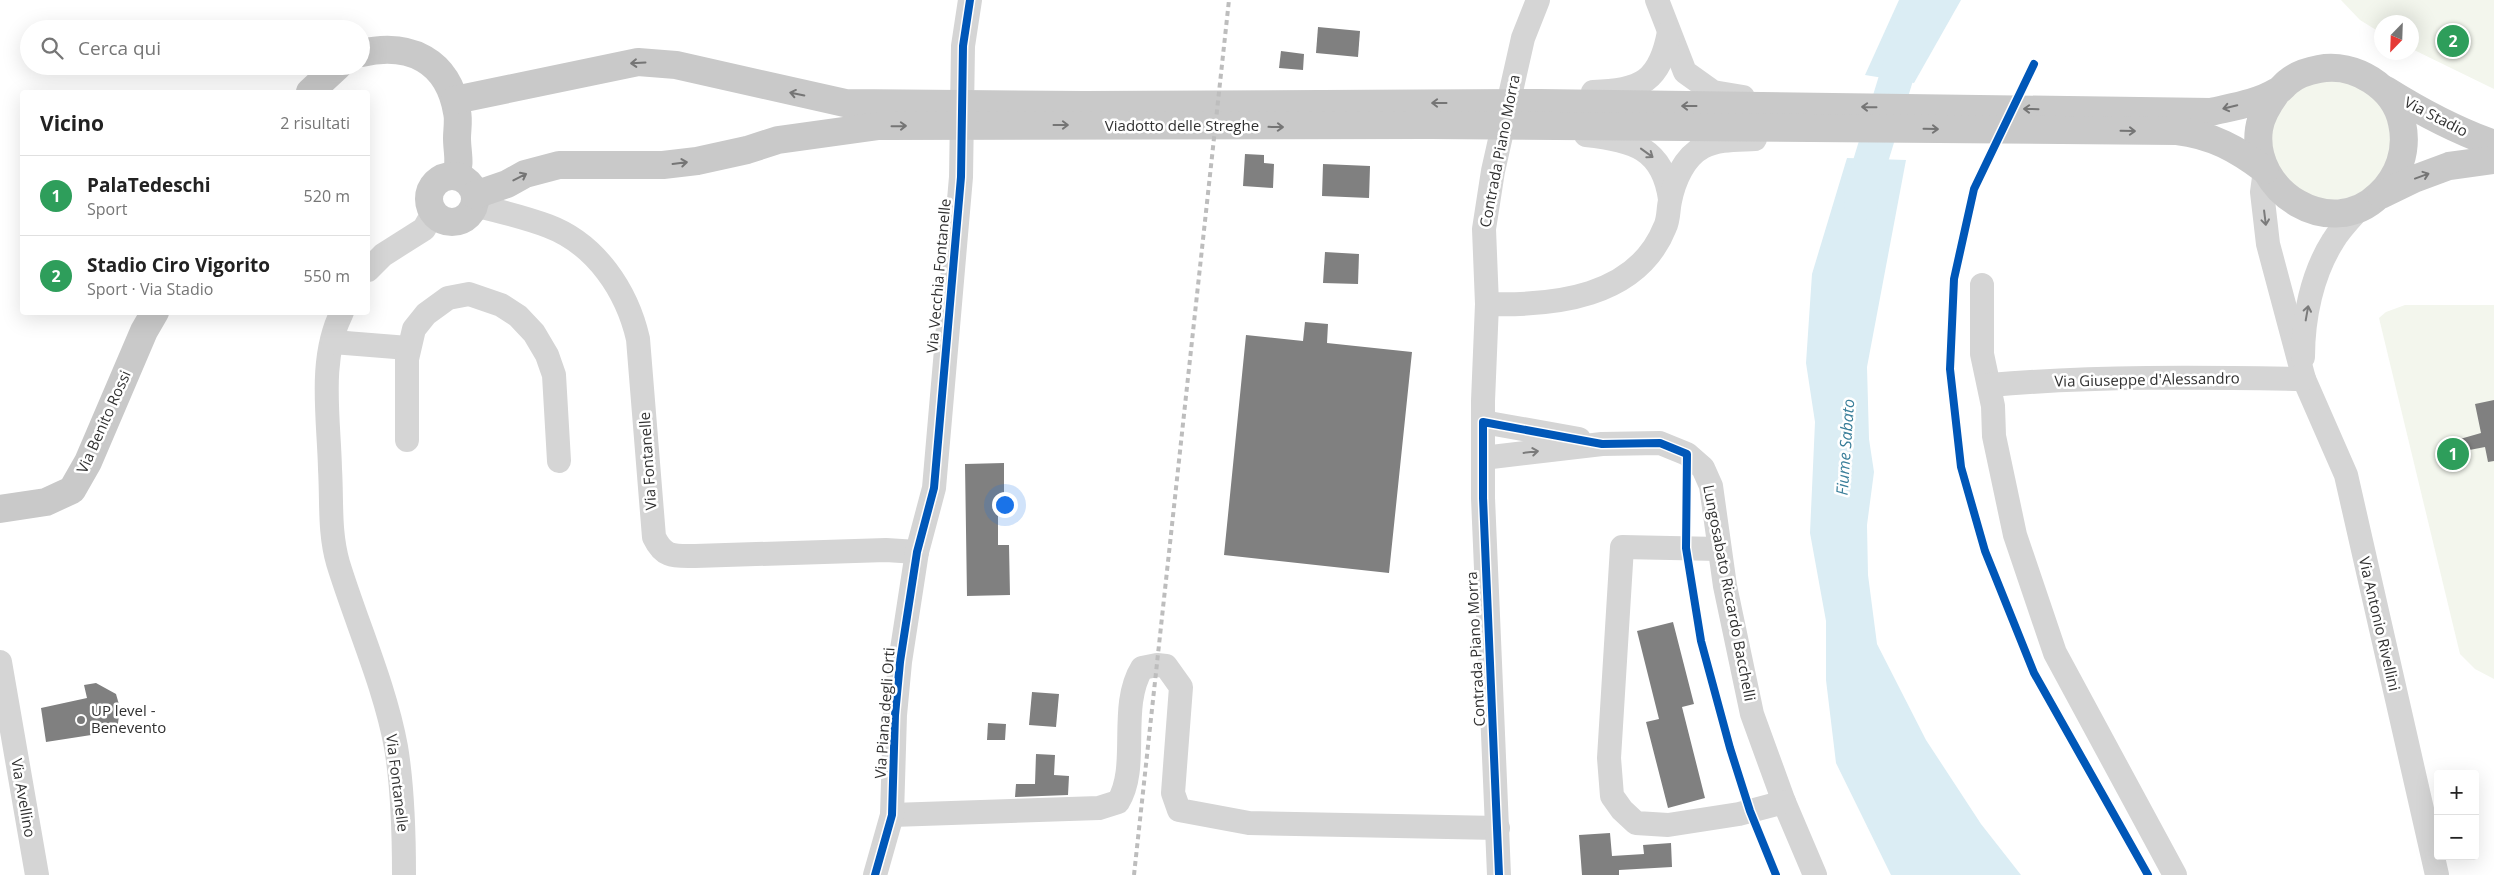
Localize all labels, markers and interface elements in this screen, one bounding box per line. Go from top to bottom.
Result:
north arrow [2374,15,2419,60]
search box [20,20,370,75]
pin: 2 [2437,22,2469,60]
icon: search [38,34,66,62]
text: Cerca qui [78,35,161,61]
one-way arrow [631,59,647,68]
street label: Contrada Piano Morra [1474,73,1524,229]
one-way arrow [790,88,806,98]
street label: Via Stadio [2401,92,2472,141]
one-way arrow [1431,99,1447,108]
one-way arrow [1681,101,1697,111]
one-way arrow [1861,102,1877,112]
one-way arrow [2223,103,2239,113]
one-way arrow [2023,104,2040,114]
text: Vicino [40,109,104,137]
text: 2 risultati [280,112,350,134]
street label: Viadotto delle Streghe [1105,115,1259,135]
one-way arrow [1052,120,1069,130]
one-way arrow [890,121,906,131]
one-way arrow [1268,122,1284,132]
one-way arrow [1923,124,1939,133]
one-way arrow [2119,126,2135,136]
one-way arrow [1640,148,1654,158]
one-way arrow [672,158,688,168]
one-way arrow [2414,171,2429,180]
text: PalaTedeschi [87,172,211,198]
one-way arrow [512,172,527,181]
text: 1 [51,185,61,207]
text: 520 m [304,185,350,207]
text: Sport [87,198,127,220]
street label: Via Vecchia Fontanelle [921,198,955,354]
one-way arrow [2260,210,2270,226]
text: Stadio Ciro Vigorito [87,252,270,278]
text: 2 [51,265,61,287]
text: 550 m [304,265,350,287]
text: Sport · Via Stadio [87,278,213,300]
one-way arrow [2302,305,2312,321]
street label: Via Benito Rossi [71,367,135,476]
street label: Via Giuseppe d'Alessandro [2054,367,2240,391]
water label: Fiume Sabato [1831,398,1859,496]
street label: Via Fontanelle [634,411,660,511]
pin: 1 [2437,435,2469,473]
one-way arrow [1523,447,1539,457]
street label: Lungosabato Riccardo Bacchelli [1699,483,1761,703]
your location [992,492,1018,518]
street label: Via Antonio Rivellini [2355,555,2405,693]
street label: Contrada Piano Morra [1461,571,1489,727]
street label: Via Piana degli Orti [869,647,899,779]
place label: UP level - Benevento [91,700,166,737]
marker: UP level - Benevento [75,714,87,726]
street label: Via Fontanelle [382,733,414,833]
street label: Via Avellino [7,757,41,839]
map controls [2434,770,2479,860]
button: + [2434,770,2479,815]
button: − [2434,815,2479,860]

